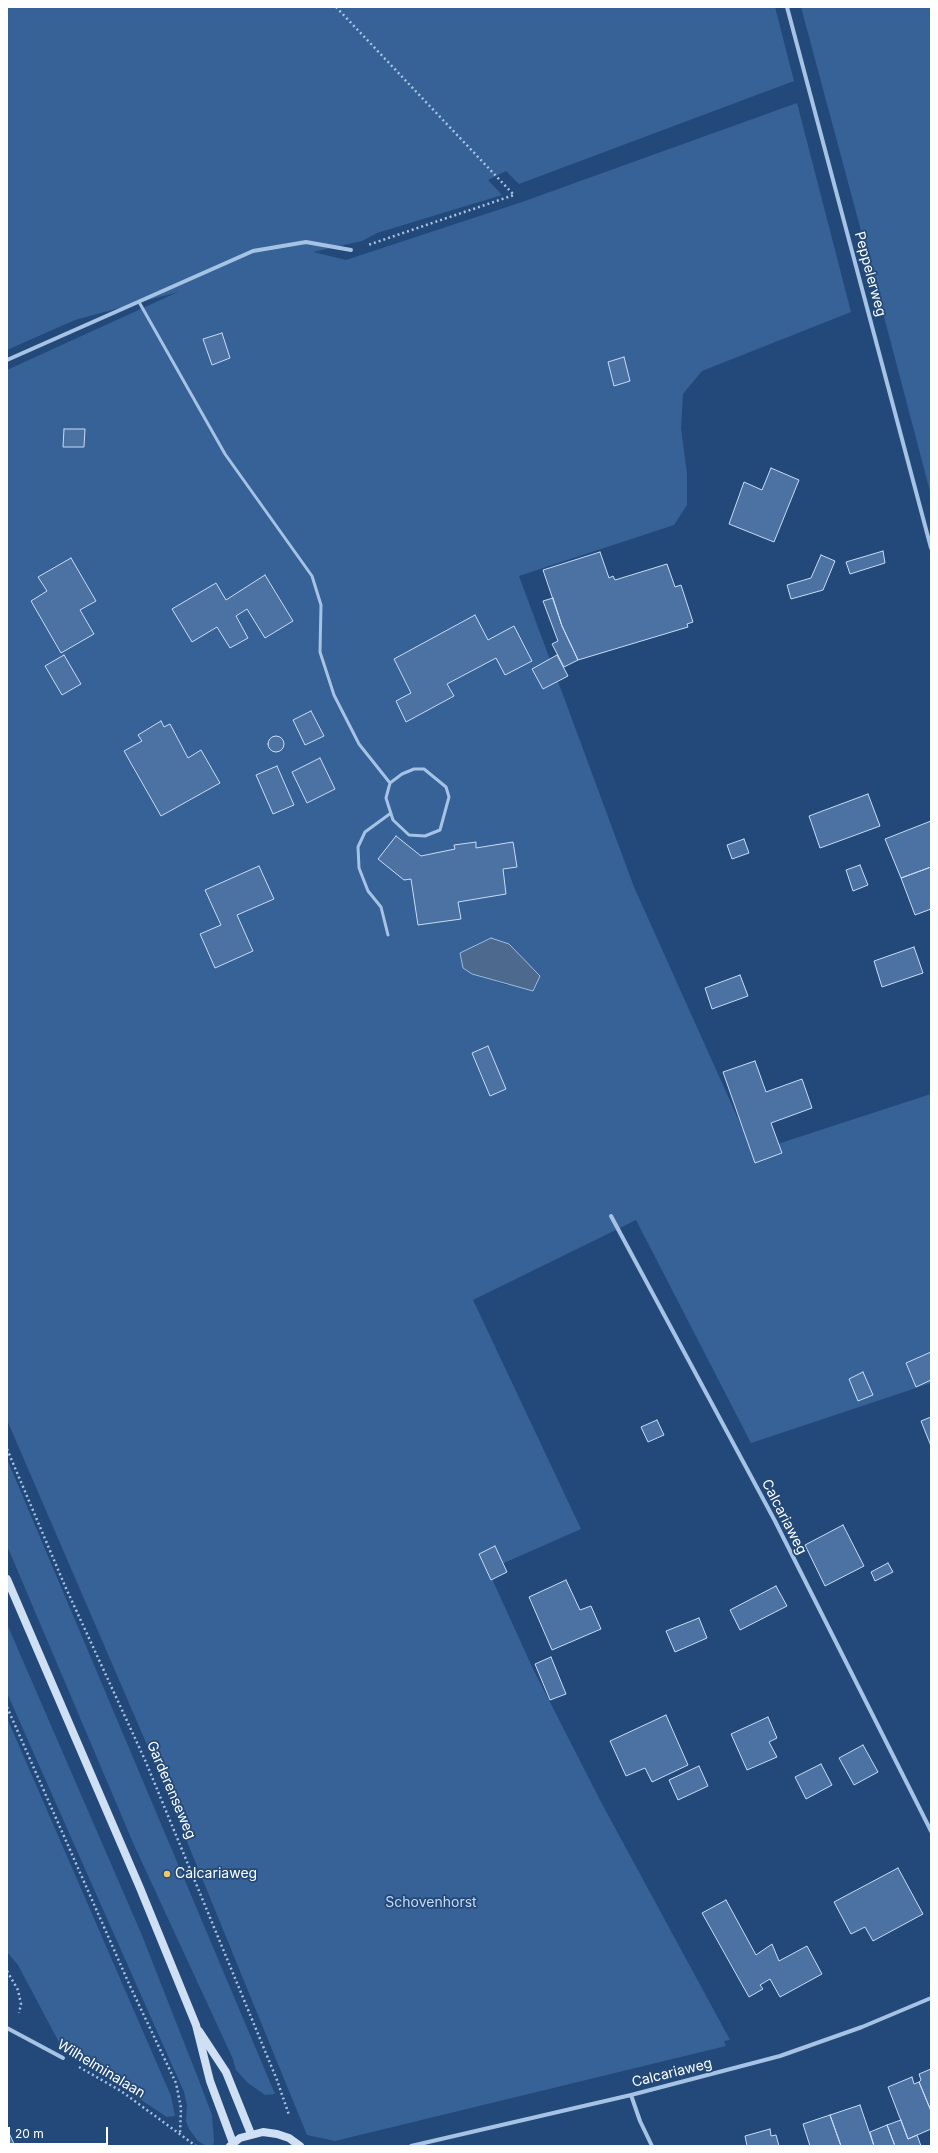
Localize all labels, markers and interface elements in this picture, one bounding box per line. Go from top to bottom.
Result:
street label: Peppelerweg [851,230,889,318]
street label: Calcariaweg [758,1477,810,1557]
street label: Garderenseweg [143,1738,199,1842]
place label: Calcariaweg [175,1866,257,1882]
marker: Calcariaweg [162,1869,172,1879]
park label: Schovenhorst [385,1895,477,1911]
street label: Wilhelminalaan [54,2036,148,2102]
street label: Calcariaweg [630,2055,714,2091]
scale bar [10,2119,110,2145]
text: 20 m [15,2126,44,2141]

